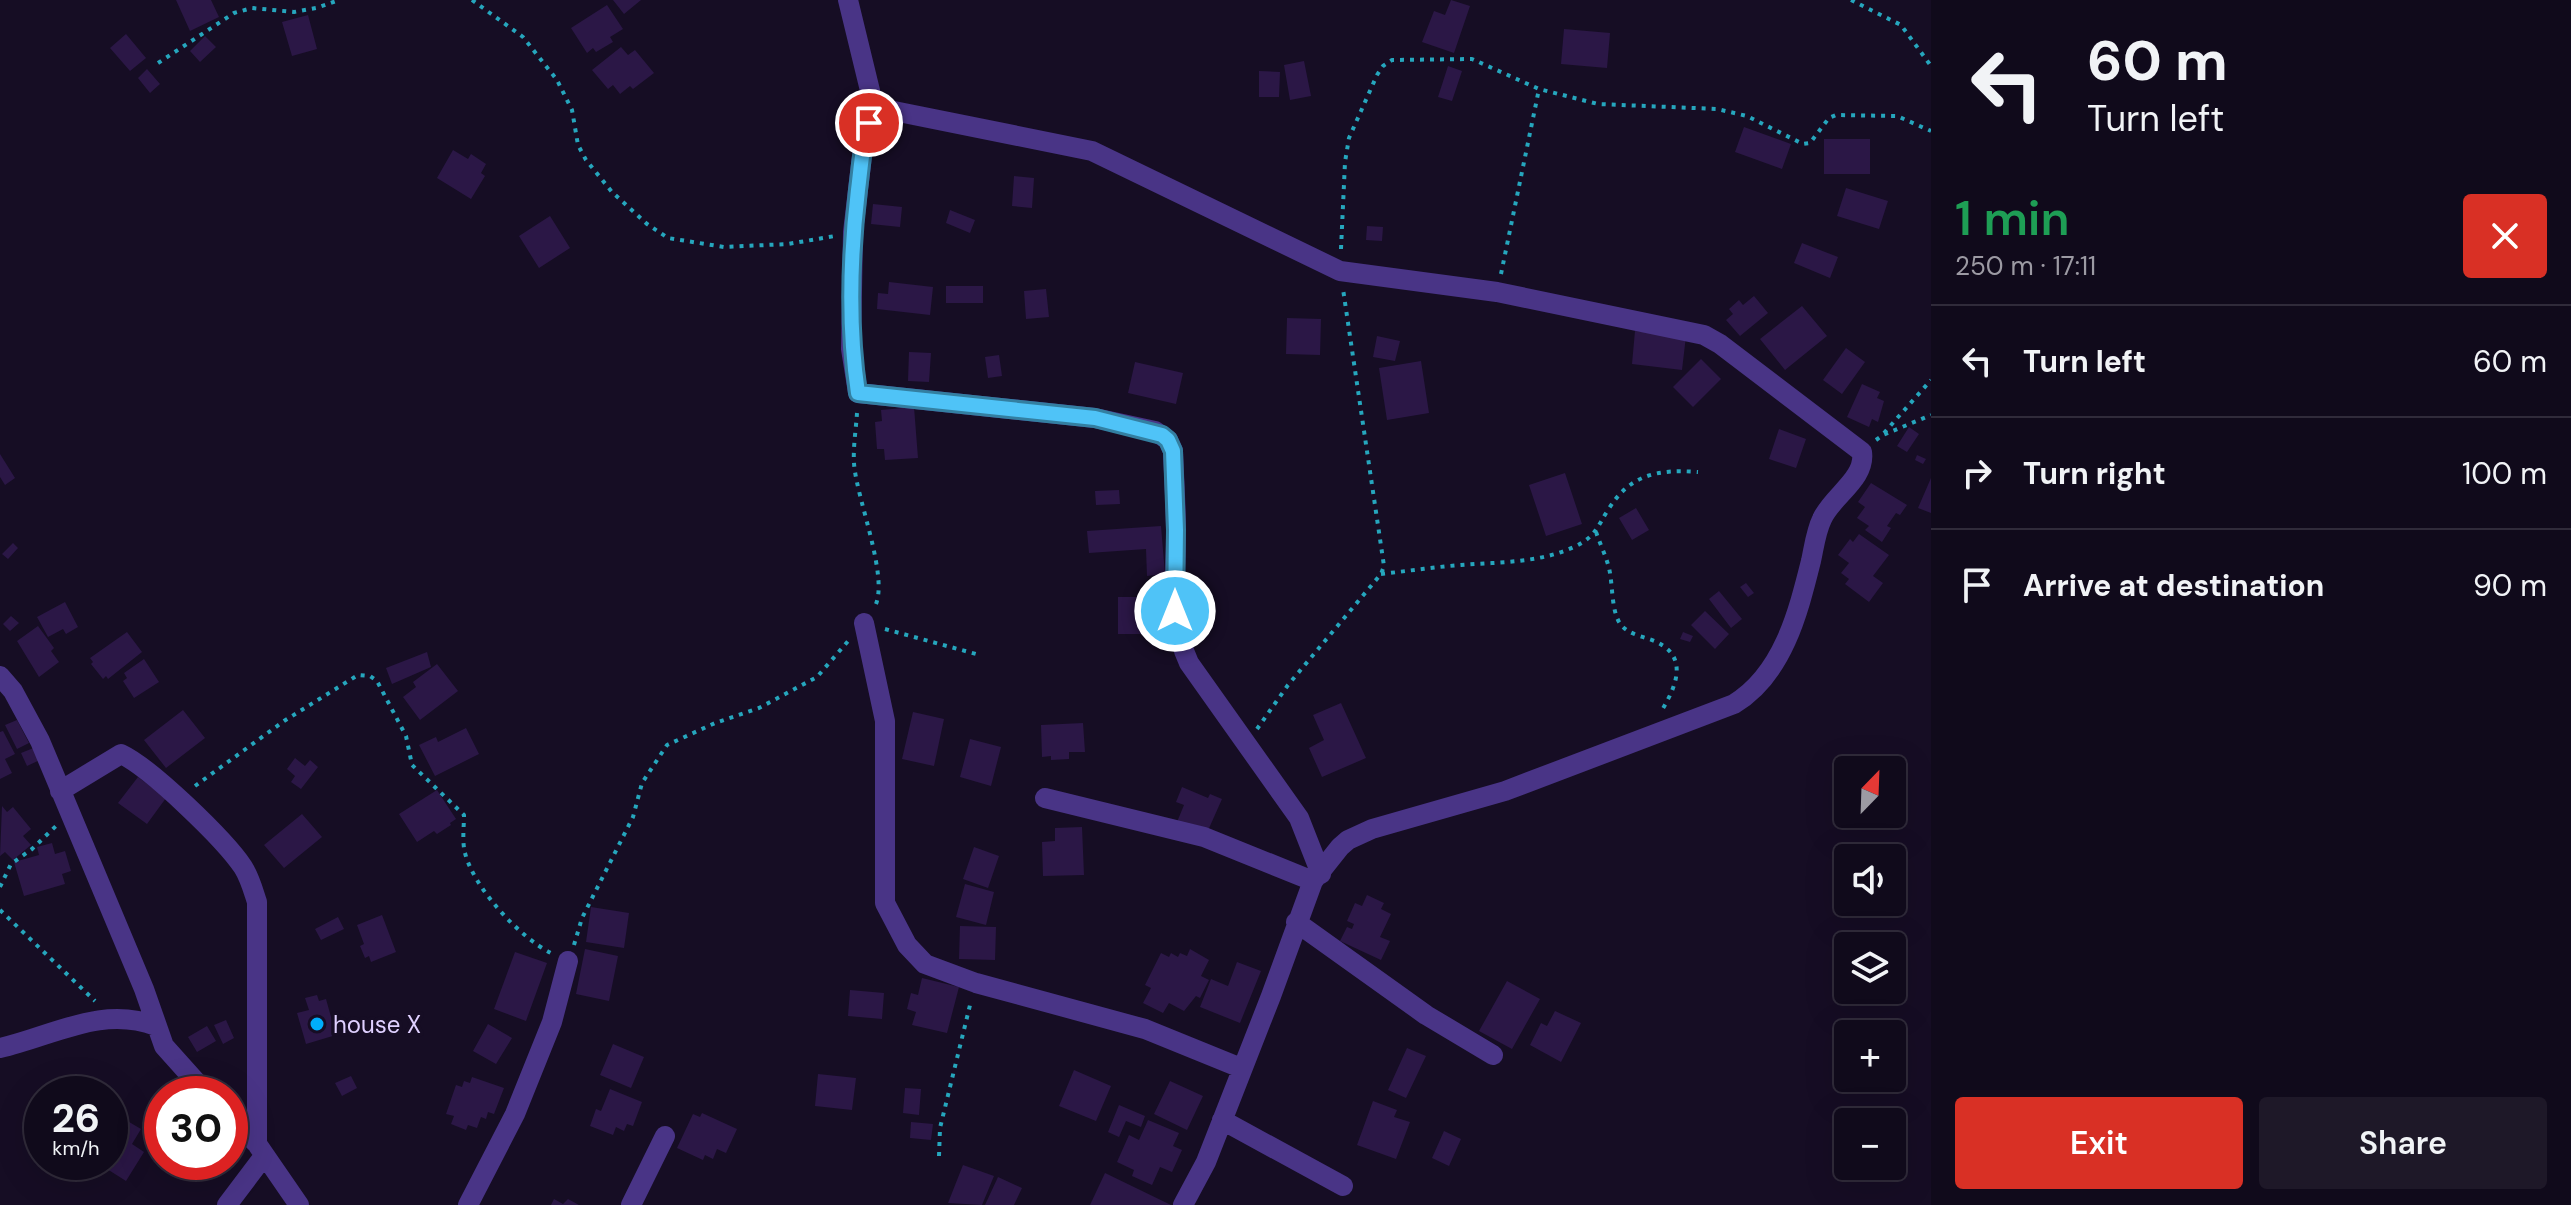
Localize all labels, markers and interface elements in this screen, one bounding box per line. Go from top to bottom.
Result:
text: 60 m [2087,24,2228,97]
icon: left [1955,32,2059,136]
pin [835,89,903,157]
text: Turn left [2087,95,2224,142]
icon: arrive [847,101,891,145]
text: 1 min [1955,187,2070,250]
button: close [2463,194,2547,278]
text: 250 m · 17:11 [1955,249,2096,283]
icon: left [1955,339,1999,383]
text: Turn left [2023,342,2146,381]
text: 60 m [2473,342,2547,381]
icon: right [1955,451,1999,495]
text: Turn right [2023,454,2166,493]
text: 100 m [2462,454,2547,493]
icon: arrive [1955,563,1999,607]
text: Arrive at destination [2023,566,2324,605]
text: 90 m [2473,566,2547,605]
position arrow [1133,569,1217,653]
north arrow [1834,756,1906,828]
map controls [1834,756,1906,1180]
button: sound [1834,844,1906,916]
button: layers [1834,932,1906,1004]
place label: house X [333,1009,421,1040]
marker: house X [308,1015,326,1033]
button: + [1834,1020,1906,1092]
speed limit sign: 30 [144,1076,248,1180]
text: 26 [52,1092,100,1144]
button: Exit [1955,1097,2243,1189]
button: Share [2259,1097,2547,1189]
button: − [1834,1108,1906,1180]
text: km/h [52,1135,100,1161]

